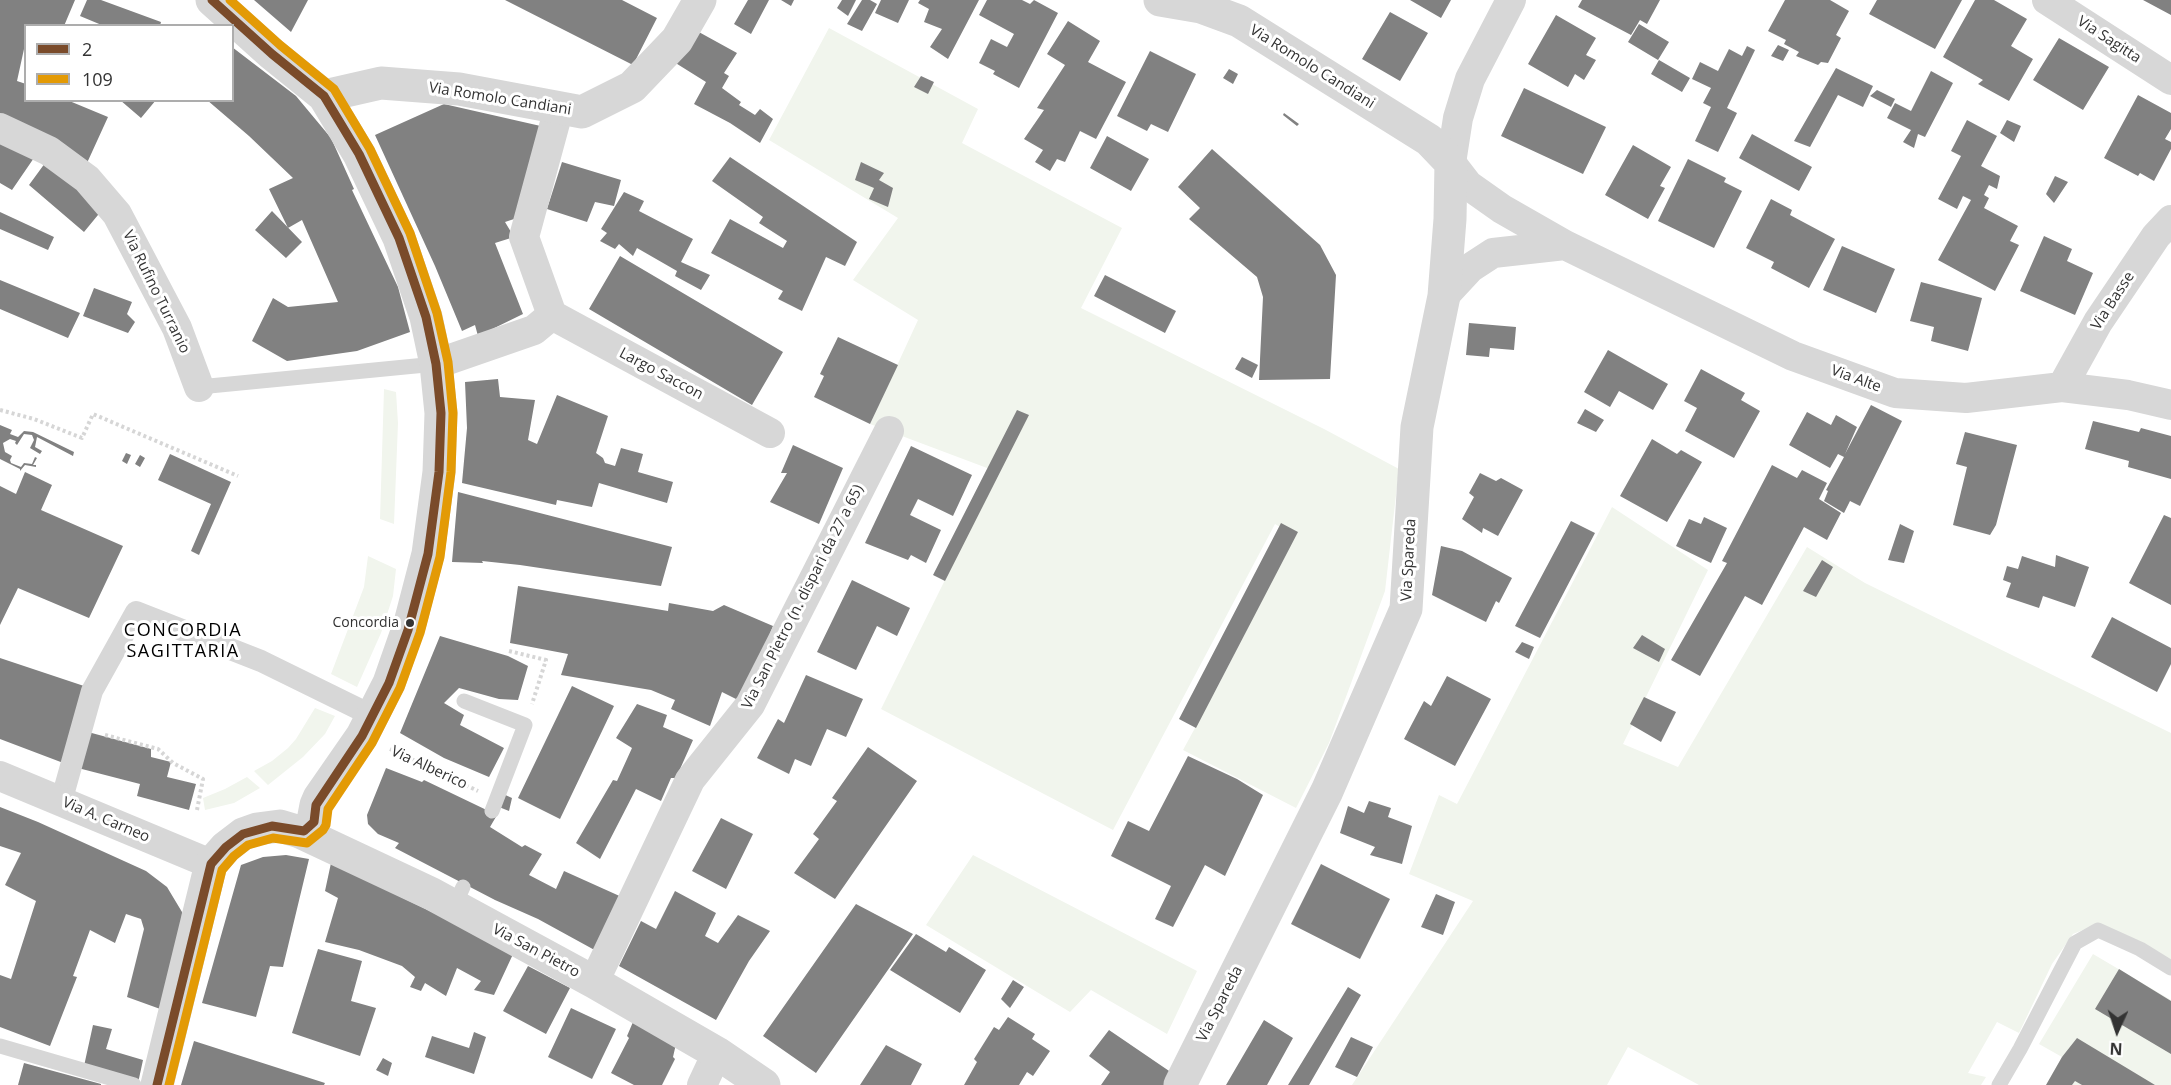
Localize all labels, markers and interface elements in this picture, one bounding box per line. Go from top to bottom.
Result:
street label: Via Sagitta [2074,13,2144,67]
street label: Via Romolo Candiani [1246,21,1378,113]
legend [24,24,234,102]
text: 2 [82,37,92,61]
text: 109 [82,67,113,91]
street label: Via Romolo Candiani [427,79,573,119]
street label: Via Rufino Turranio [118,228,194,356]
street label: Via Basse [2088,269,2138,333]
street label: Largo Saccon [616,344,706,404]
street label: Via Alte [1828,362,1884,396]
street label: Via San Pietro (n. dispari da 27 a 65) [738,482,868,712]
street label: Via Spareda [1398,518,1420,602]
place label: Concordia [332,615,399,631]
marker: Concordia [404,617,416,629]
district label: CONCORDIA SAGITTARIA [124,620,242,662]
street label: Via Alberico [388,743,470,793]
street label: Via A. Carneo [60,794,152,846]
street label: Via San Pietro [489,920,583,982]
street label: Via Spareda [1193,963,1247,1045]
north arrow [2087,1001,2147,1061]
text: N [2109,1038,2123,1060]

